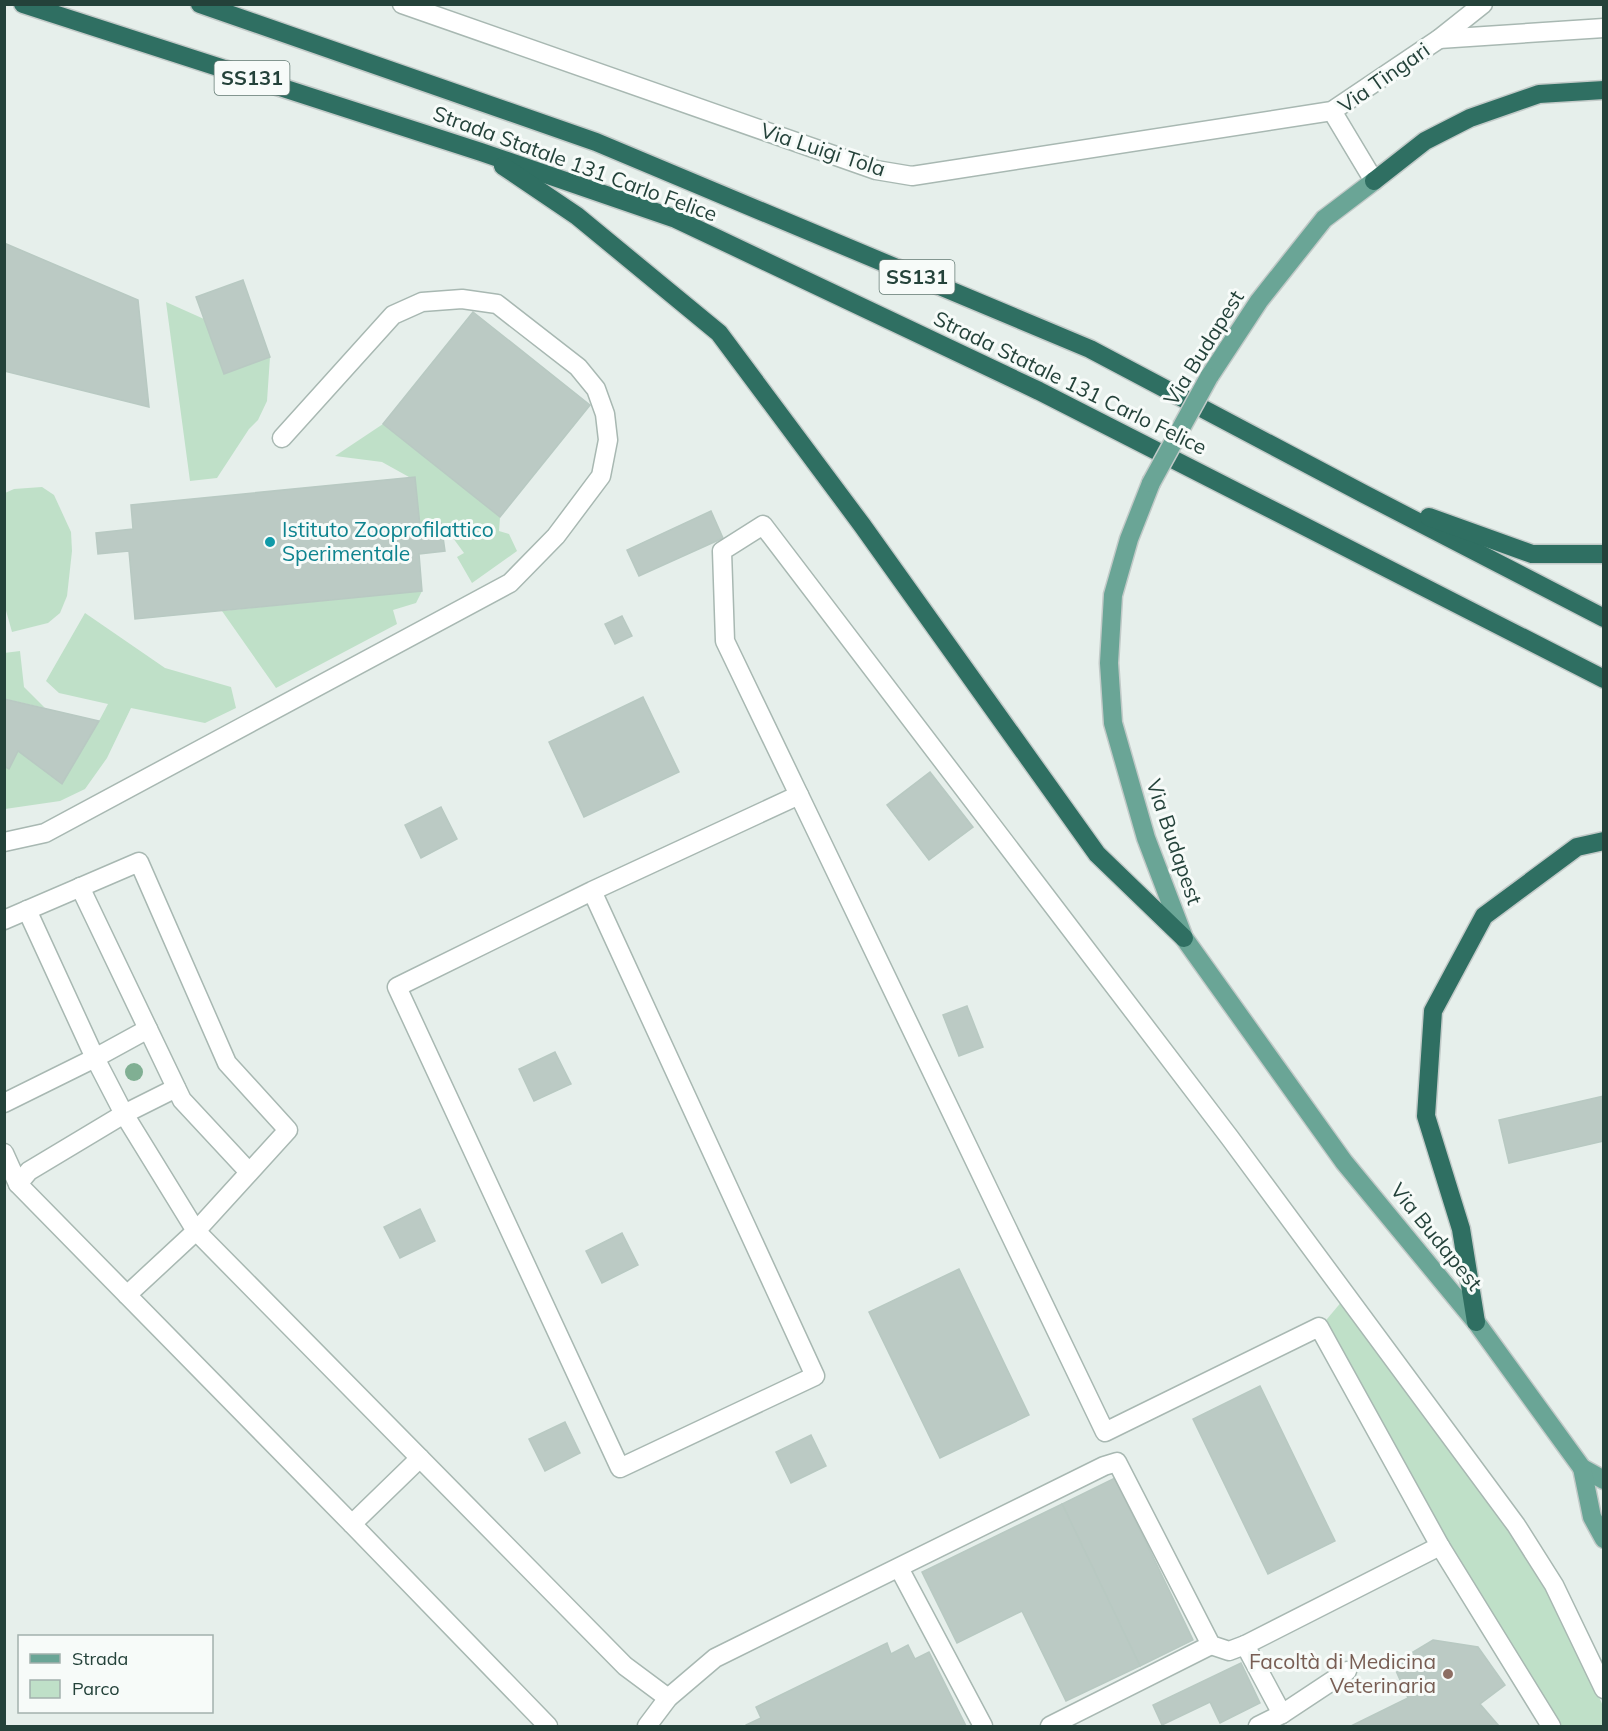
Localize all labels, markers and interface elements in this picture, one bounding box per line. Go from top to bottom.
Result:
street label: Via Tingari [1333,36,1434,118]
road number: SS131 [214,61,290,95]
street label: Strada Statale 131 Carlo Felice [430,99,721,227]
street label: Via Luigi Tola [758,117,889,181]
road number: SS131 [880,260,954,294]
street label: Via Budapest [1157,285,1249,410]
street label: Strada Statale 131 Carlo Felice [930,305,1211,460]
place label: Istituto Zooprofilattico Sperimentale [282,516,494,566]
marker: Istituto Zooprofilattico Sperimentale [263,535,277,549]
street label: Via Budapest [1141,775,1209,908]
street label: Via Budapest [1385,1177,1488,1295]
legend [18,1635,213,1713]
text: Strada [72,1647,128,1670]
place label: Facoltà di Medicina Veterinaria [1249,1648,1436,1698]
marker: Facoltà di Medicina Veterinaria [1441,1667,1455,1681]
text: Parco [72,1677,120,1700]

